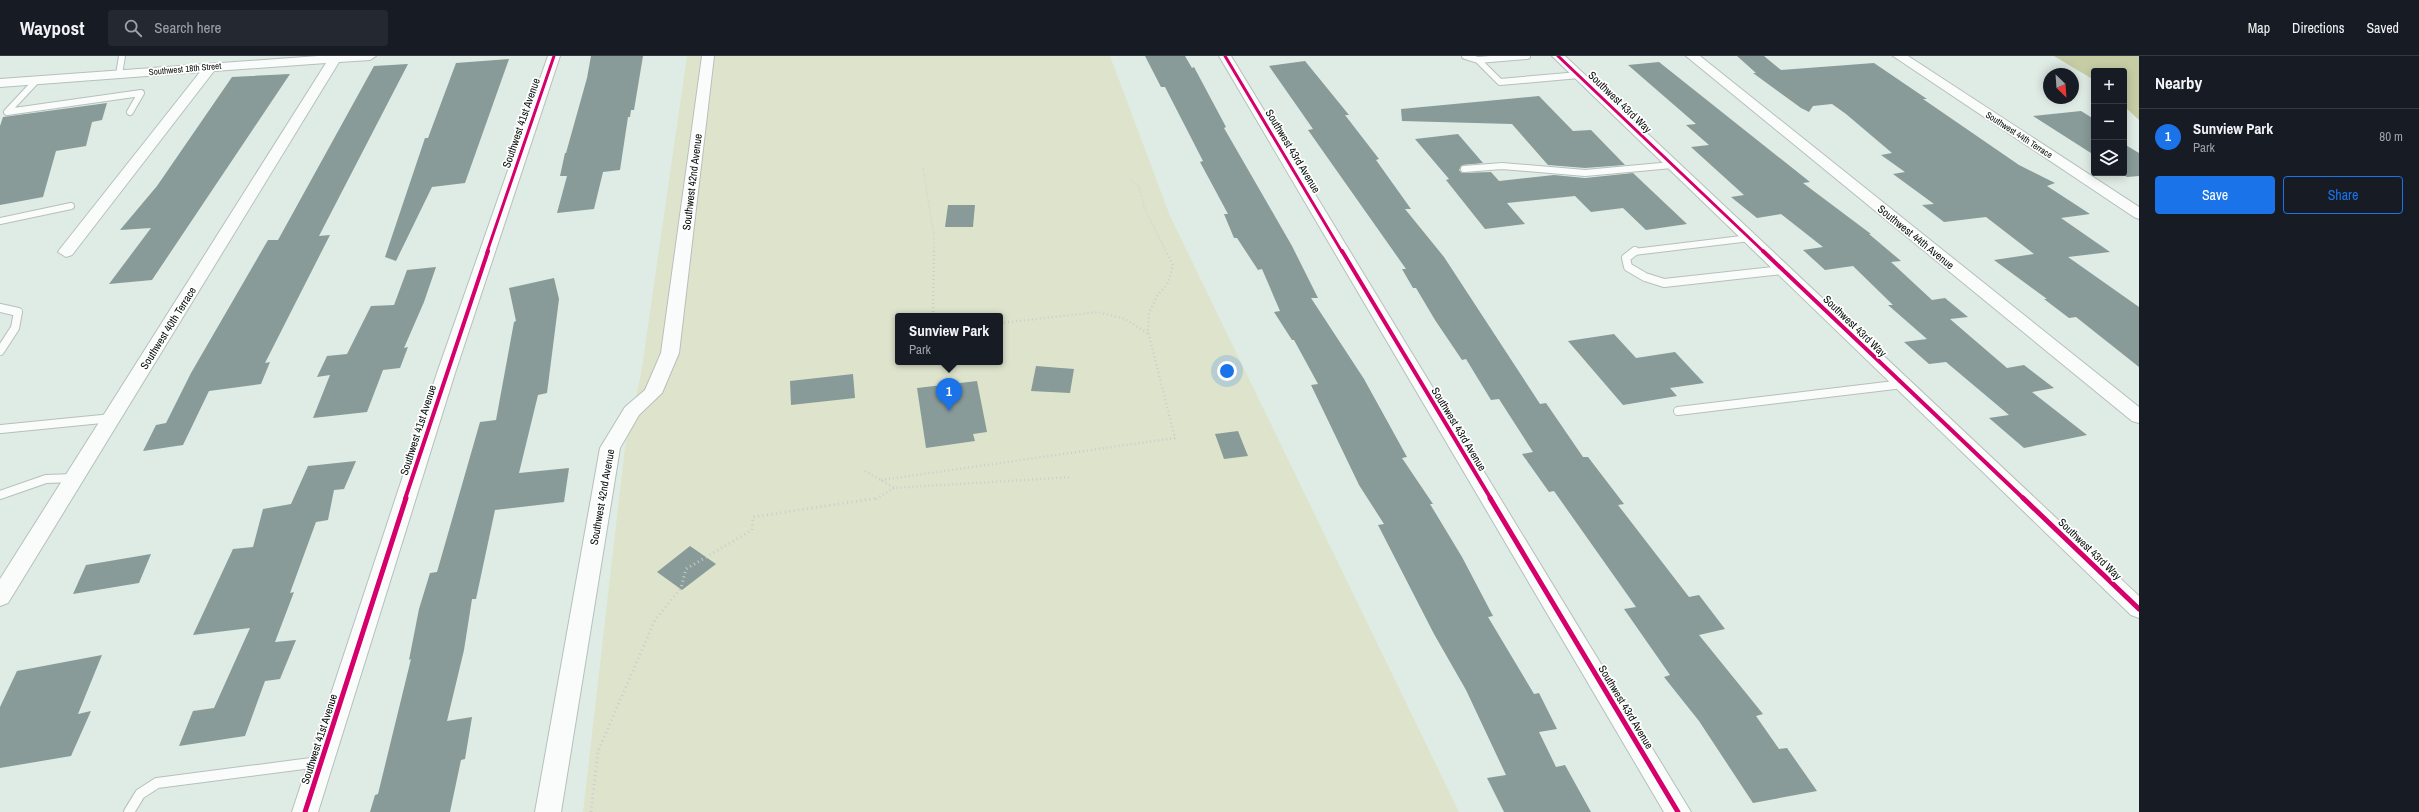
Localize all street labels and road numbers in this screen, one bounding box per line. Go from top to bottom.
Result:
street label: Southwest 18th Street [148,60,222,78]
street label: Southwest 43rd Way [1585,68,1655,136]
street label: Southwest 41st Avenue [499,76,543,170]
street label: Southwest 43rd Avenue [1262,107,1324,195]
street label: Southwest 44th Terrace [1983,109,2055,161]
street label: Southwest 42nd Avenue [679,133,705,231]
street label: Southwest 44th Avenue [1875,202,1957,272]
street label: Southwest 40th Terrace [137,284,199,372]
street label: Southwest 43rd Way [1820,292,1890,360]
street label: Southwest 41st Avenue [397,383,439,477]
street label: Southwest 43rd Avenue [1428,385,1490,473]
street label: Southwest 42nd Avenue [587,448,617,546]
street label: Southwest 43rd Way [2055,515,2125,583]
street label: Southwest 43rd Avenue [1595,663,1657,751]
street label: Southwest 41st Avenue [298,692,340,786]

